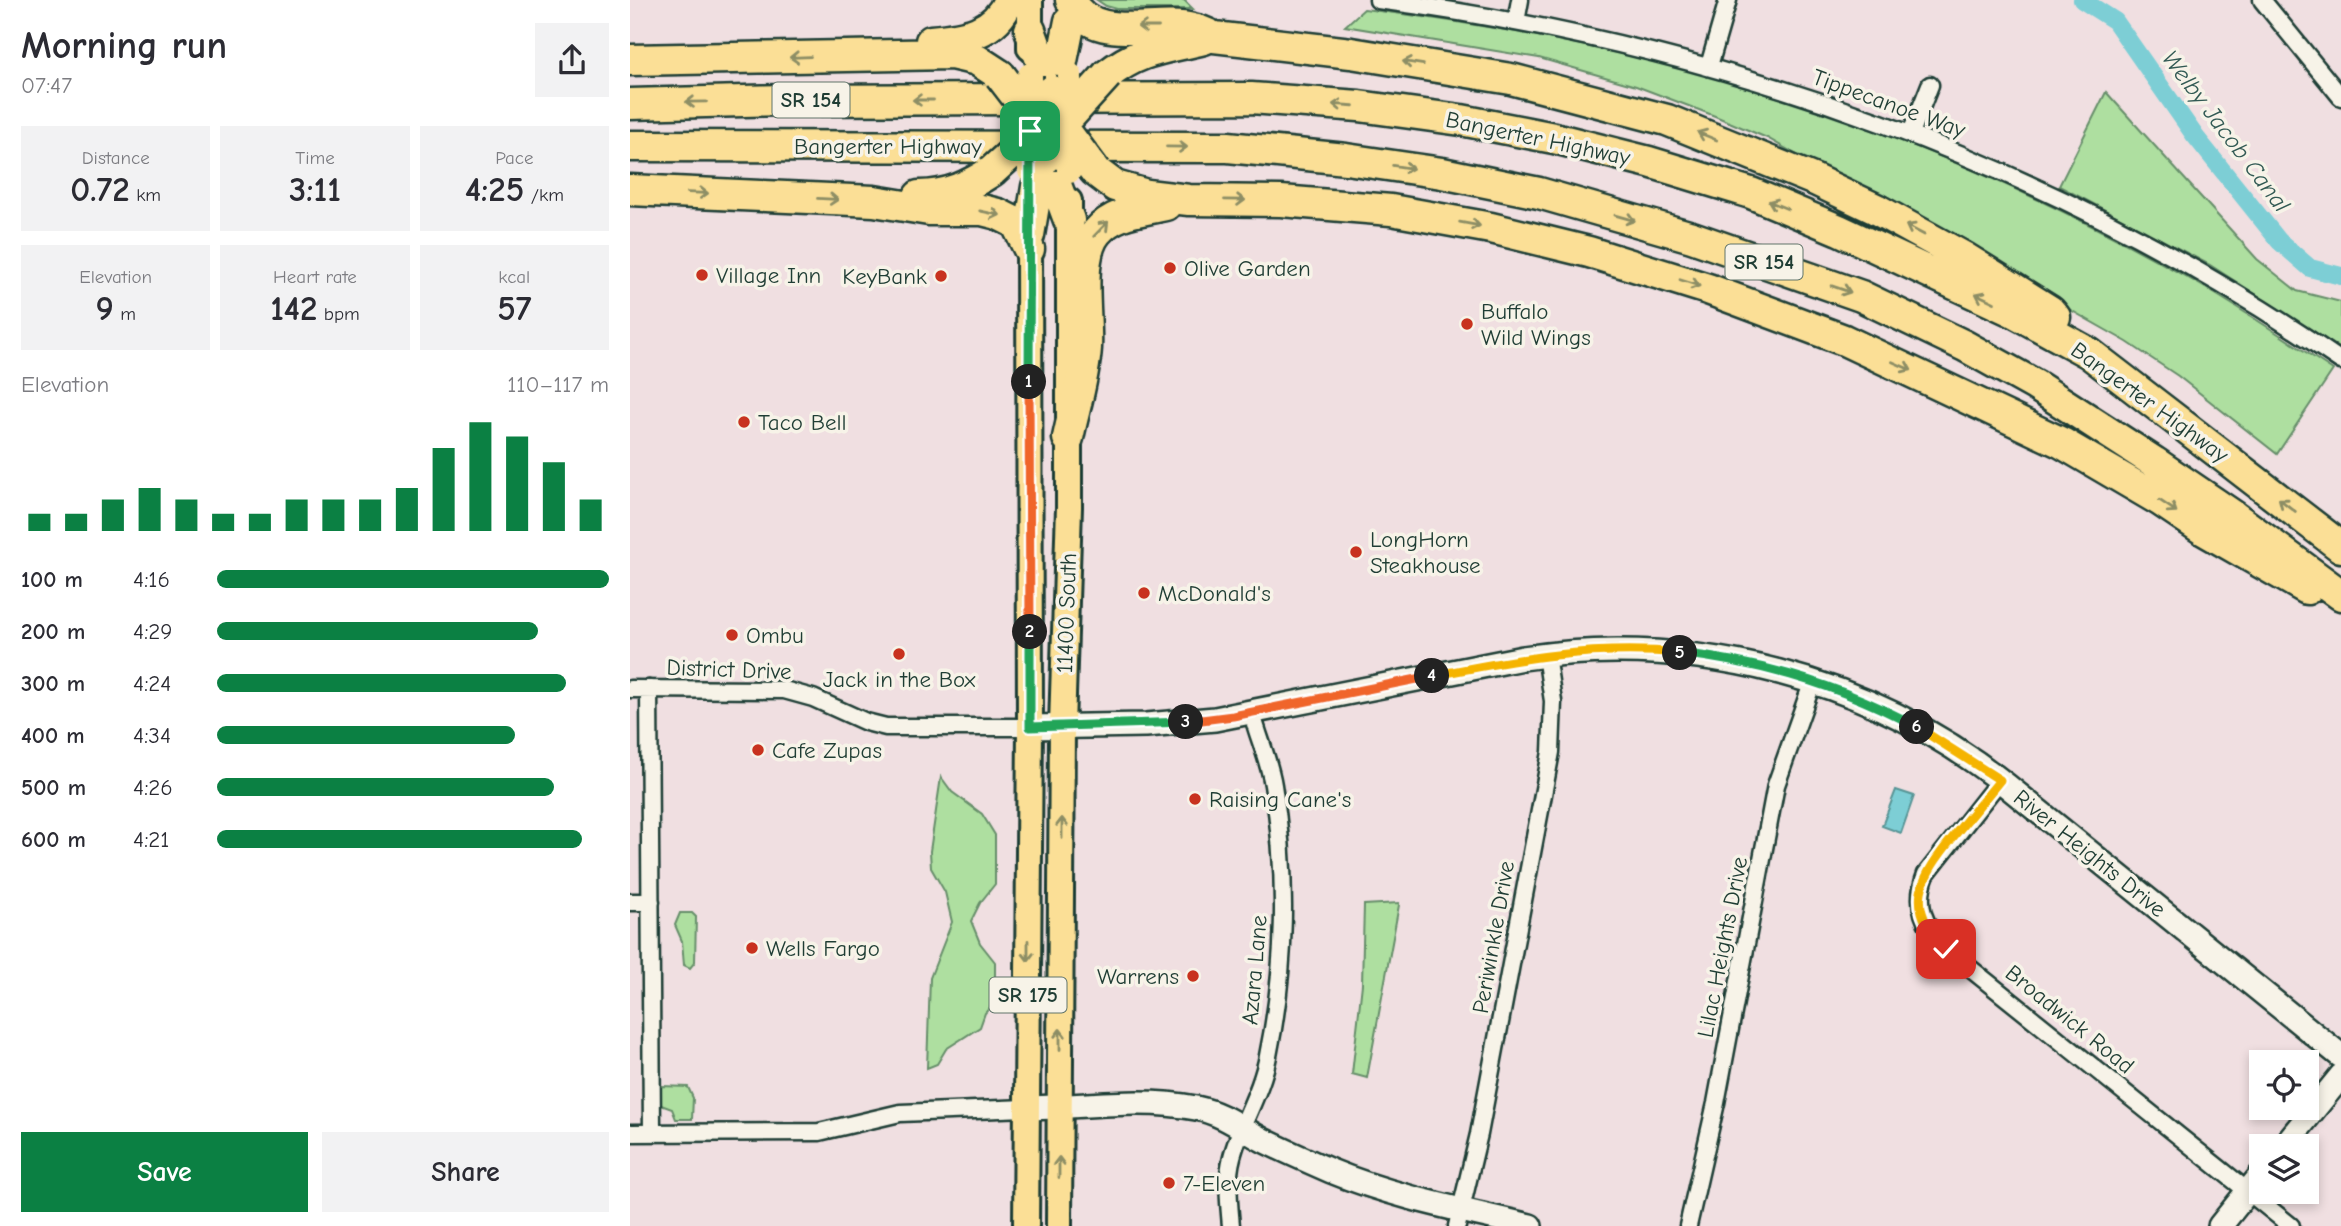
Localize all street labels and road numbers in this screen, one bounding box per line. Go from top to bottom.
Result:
street label: Tippecanoe Way [1809,63,1970,144]
road number: SR 154 [772,82,850,118]
street label: Bangerter Highway [1443,106,1633,171]
street label: Bangerter Highway [794,133,983,160]
road number: SR 154 [1726,244,1802,280]
street label: Bangerter Highway [2066,336,2234,469]
street label: 11400 South [1051,552,1082,674]
street label: District Drive [666,654,792,685]
street label: River Heights Drive [2008,784,2171,923]
street label: Lilac Heights Drive [1692,854,1753,1040]
street label: Periwinkle Drive [1467,859,1520,1015]
street label: Azara Lane [1236,914,1273,1026]
street label: Broadwick Road [2000,959,2139,1080]
road number: SR 175 [990,978,1066,1012]

